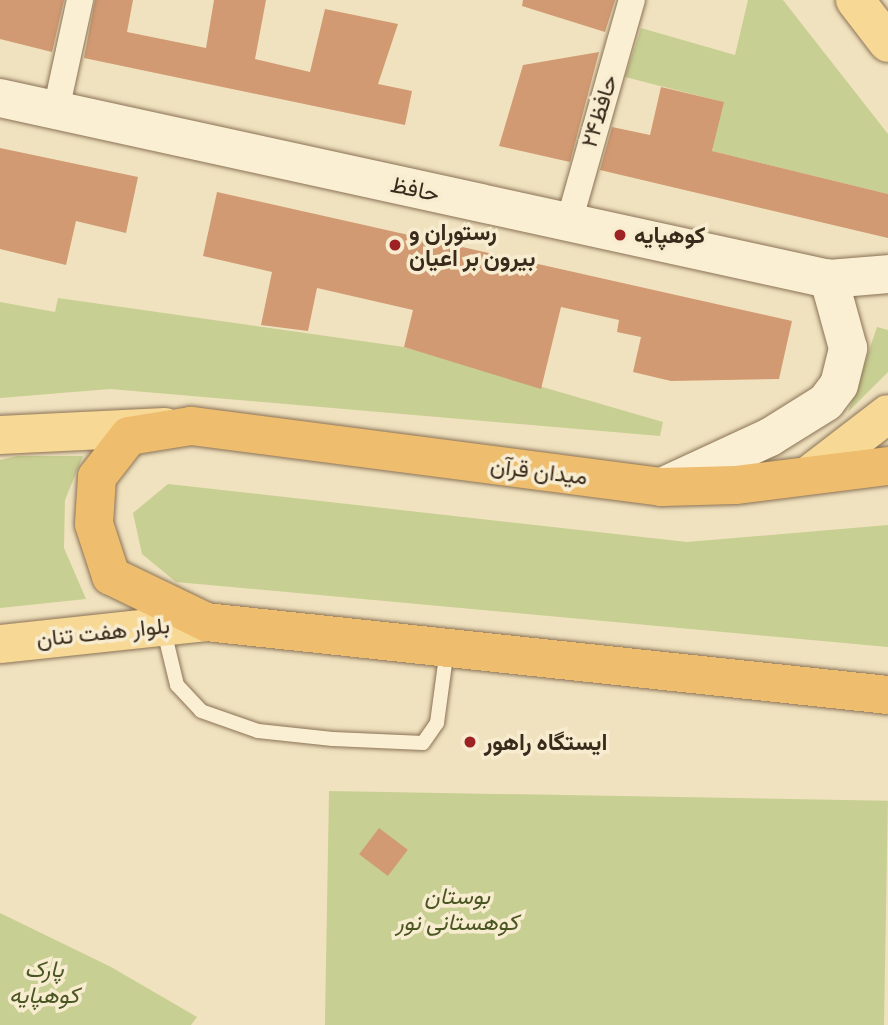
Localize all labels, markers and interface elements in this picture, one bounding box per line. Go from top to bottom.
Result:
street label: حافظ۲۴ [575,71,623,151]
street label: حافظ [388,170,442,208]
place label: رستوران و بیرون بر اعيان [409,218,535,272]
place label: کوهپایه [634,221,705,249]
marker: کوهپایه [612,227,628,243]
marker: رستوران و بیرون بر اعيان [387,237,403,253]
street label: میدان قرآن [489,451,589,491]
street label: بلوار هفت تنان [35,611,171,653]
place label: ایستگاه راهور [484,728,607,756]
marker: ایستگاه راهور [462,734,478,750]
park label: بوستان کوهستانی نور [396,882,518,936]
park label: پارک کوهپایه [9,955,79,1009]

